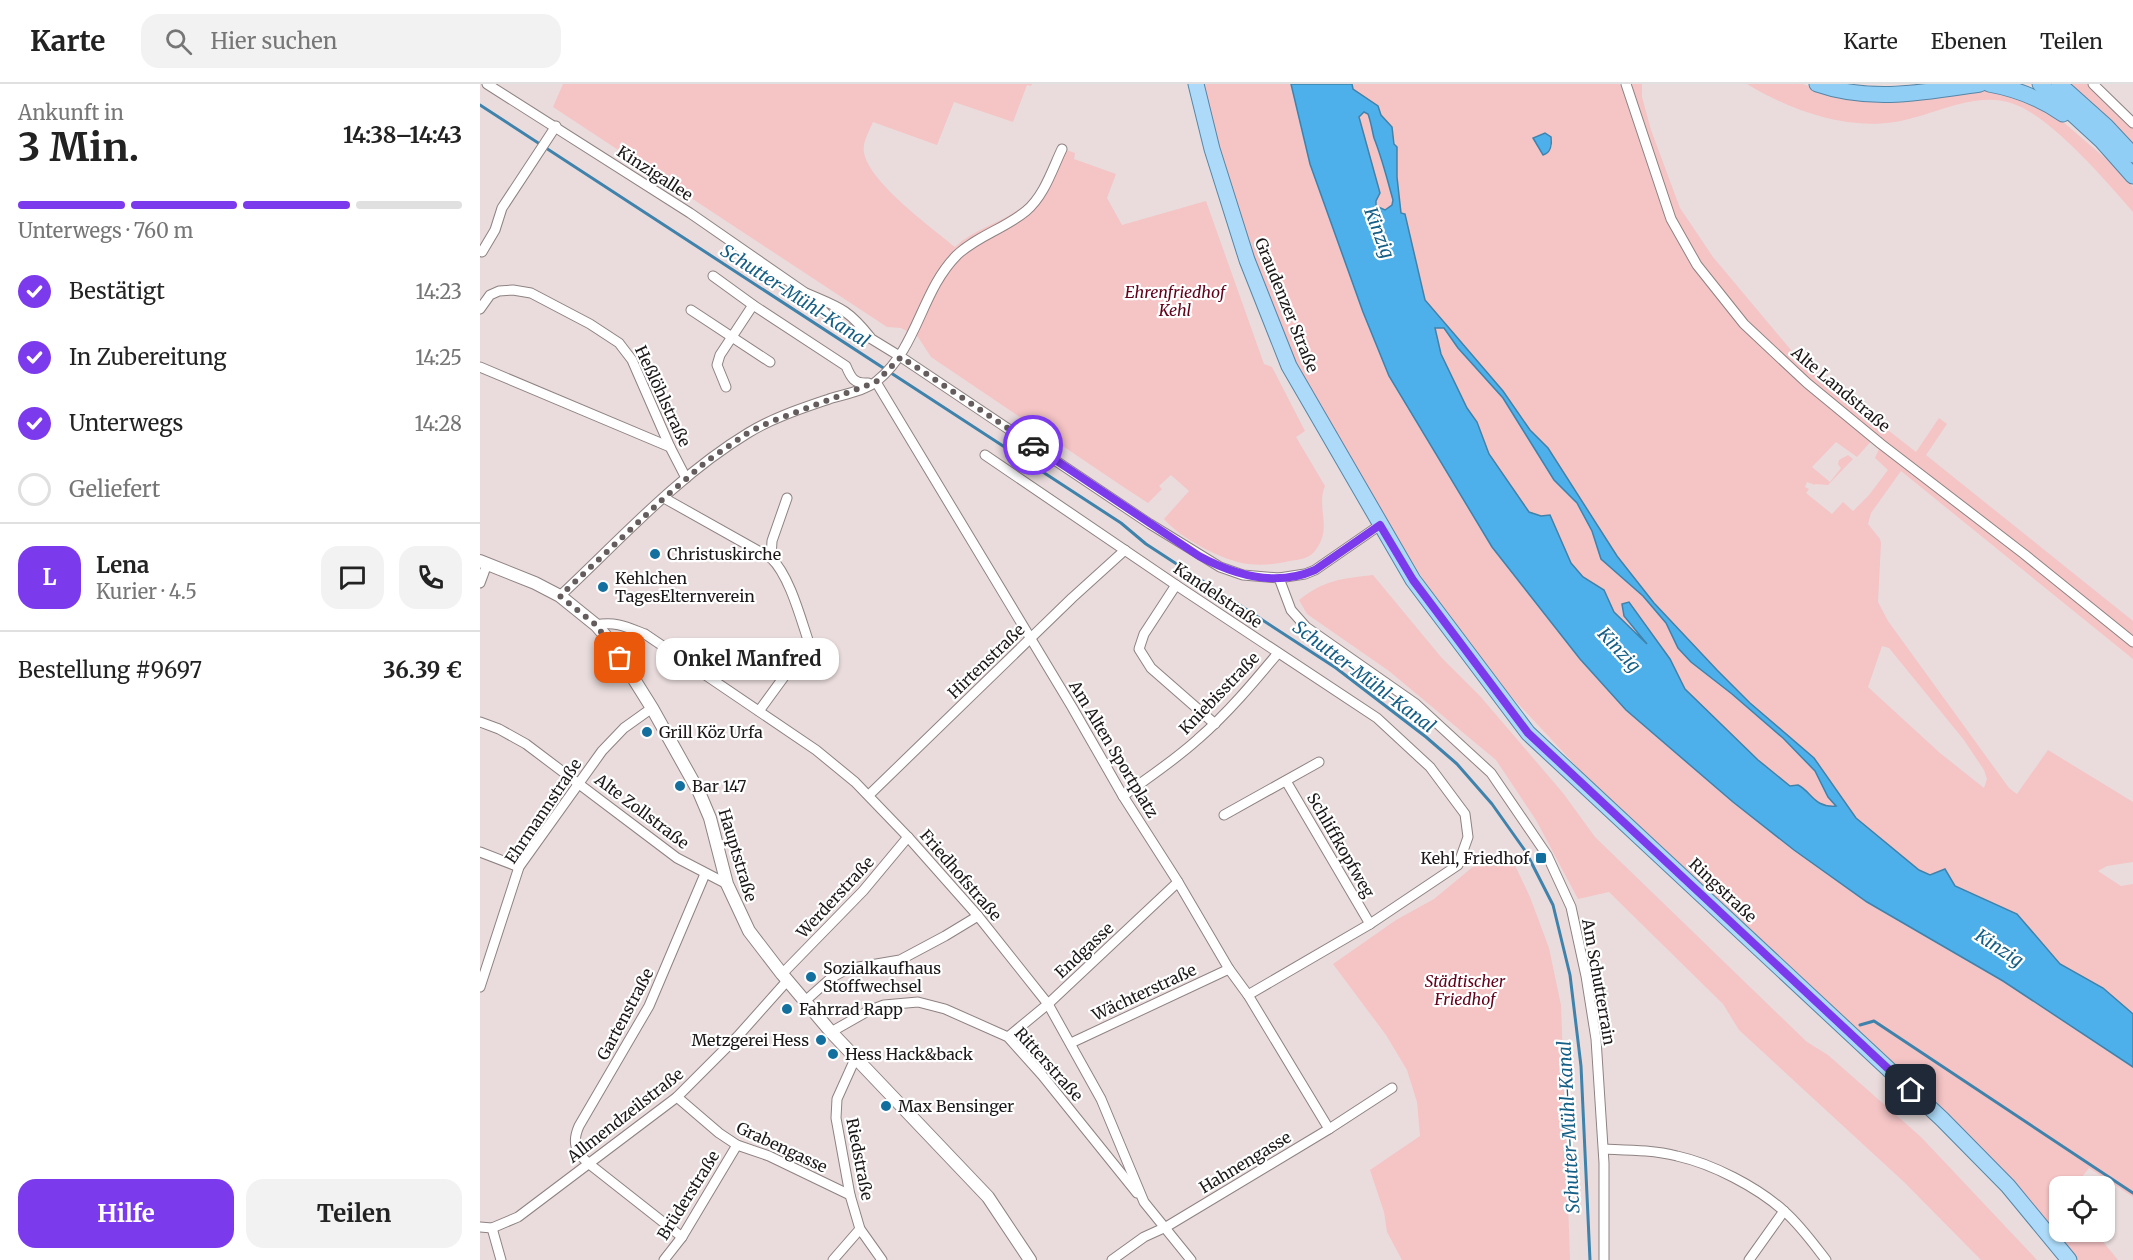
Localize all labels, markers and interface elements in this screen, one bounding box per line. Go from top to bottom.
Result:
search box [141,14,561,68]
text: Karte [30,23,105,59]
icon: search [162,25,195,58]
text: Hier suchen [210,27,337,55]
text: Karte [1843,28,1898,55]
text: Ebenen [1931,28,2007,55]
text: Teilen [2040,28,2103,55]
text: Ankunft in [18,100,124,125]
text: 14:38–14:43 [343,121,462,149]
text: 3 Min. [18,123,139,172]
street label: Kinzigallee [613,141,697,205]
water label: Kinzig [1359,203,1400,262]
text: Unterwegs · 760 m [18,218,193,243]
street label: Graudenzer Straße [1251,235,1323,375]
water label: Schutter-Mühl-Kanal [717,239,874,352]
icon: check [18,275,51,308]
text: Bestätigt [69,277,165,305]
text: 14:23 [416,279,462,304]
park label: Ehrenfriedhof Kehl [1125,282,1227,320]
icon: check [18,341,51,374]
street label: Alte Landstraße [1787,341,1894,436]
street label: Heßlöhlstraße [631,342,695,450]
text: In Zubereitung [69,343,227,371]
text: 14:25 [415,345,462,370]
icon: check [18,407,51,440]
text: Unterwegs [69,409,183,437]
text: 14:28 [415,411,462,436]
courier [1003,415,1063,475]
icon: car [1017,429,1050,462]
text: Geliefert [69,475,160,503]
place label: Christuskirche [667,544,781,564]
button: chat [321,546,384,609]
button: phone [399,546,462,609]
marker: Christuskirche [648,547,662,561]
text: Lena [96,551,149,579]
street label: Kandelstraße [1170,558,1266,632]
text: L [43,563,57,591]
place label: Kehlchen TagesElternverein [615,568,755,606]
text: Kurier · 4.5 [96,579,197,604]
marker: Kehlchen TagesElternverein [596,580,610,594]
water label: Schutter-Mühl-Kanal [1288,615,1440,738]
street label: Hirtenstraße [944,619,1028,703]
water label: Kinzig [1592,622,1646,677]
pin [594,632,645,683]
callout: Onkel Manfred [656,637,839,679]
icon: bag [603,641,636,674]
text: Onkel Manfred [673,646,822,671]
street label: Kniebisstraße [1175,648,1263,738]
text: Bestellung #9697 [18,656,202,684]
text: 36.39 € [383,656,462,684]
street label: Am Alten Sportplatz [1065,676,1163,821]
place label: Grill Köz Urfa [659,722,763,742]
marker: Grill Köz Urfa [640,725,654,739]
street label: Ehrmannstraße [500,755,586,867]
street label: Alte Zollstraße [590,769,693,853]
place label: Bar 147 [692,776,746,796]
marker: Bar 147 [673,779,687,793]
street label: Schliffkopfweg [1303,789,1379,901]
street label: Hauptstraße [714,806,762,904]
street label: Friedhofstraße [916,825,1006,925]
place label: Kehl, Friedhof [1420,848,1530,868]
marker: Kehl, Friedhof [1534,851,1548,865]
street label: Werderstraße [791,852,878,943]
street label: Ringstraße [1685,854,1761,926]
street label: Am Schutterrain [1578,916,1620,1047]
street label: Endgasse [1051,918,1117,982]
water label: Kinzig [1970,923,2028,972]
place label: Sozialkaufhaus Stoffwechsel [823,958,941,996]
street label: Wächterstraße [1088,959,1199,1025]
street label: Gartenstraße [592,965,658,1063]
marker: Sozialkaufhaus Stoffwechsel [804,970,818,984]
park label: Städtischer Friedhof [1425,971,1506,1009]
place label: Fahrrad Rapp [799,999,903,1019]
marker: Fahrrad Rapp [780,1002,794,1016]
street label: Ritterstraße [1011,1023,1087,1105]
place label: Metzgerei Hess [691,1030,809,1050]
marker: Metzgerei Hess [814,1033,828,1047]
water label: Schutter-Mühl-Kanal [1552,1040,1585,1214]
place label: Hess Hack&back [845,1044,974,1064]
marker: Hess Hack&back [826,1047,840,1061]
street label: Allmendzeilstraße [562,1063,687,1167]
pin [1885,1064,1936,1115]
icon: home [1894,1073,1927,1106]
place label: Max Bensinger [898,1096,1014,1116]
marker: Max Bensinger [879,1099,893,1113]
street label: Riedstraße [842,1116,878,1202]
street label: Grabengasse [733,1117,831,1177]
street label: Hahnengasse [1195,1127,1295,1197]
street label: Brüderstraße [653,1147,723,1243]
map controls [2049,1176,2115,1242]
button: locate [2049,1176,2115,1242]
button: Hilfe [18,1179,234,1248]
button: Teilen [246,1179,462,1248]

